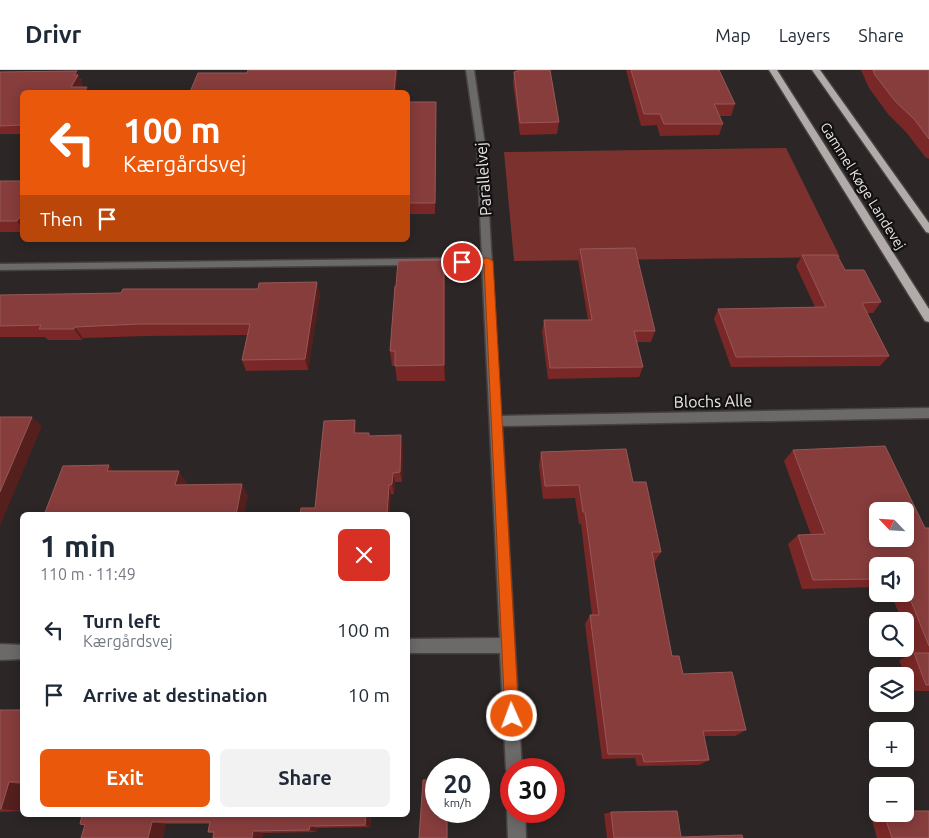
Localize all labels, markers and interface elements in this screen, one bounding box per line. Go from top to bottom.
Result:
text: Drivr [25,21,81,48]
text: Map [715,25,751,45]
text: Layers [779,25,830,45]
text: Share [858,25,904,45]
icon: left [40,110,105,175]
text: 100 m [123,110,221,150]
street label: Gammel Køge Landevej [817,119,909,253]
street label: Parallelvej [471,142,495,216]
text: Kærgårdsvej [123,151,246,176]
icon: arrive [93,205,121,233]
text: Then [40,208,83,230]
pin [441,241,483,283]
icon: arrive [448,248,476,276]
street label: Blochs Alle [674,391,752,411]
north arrow [869,502,914,548]
map controls [869,502,914,822]
text: 1 min [40,529,116,563]
button: close [338,529,390,581]
button: sound [869,557,914,602]
text: 110 m · 11:49 [40,565,136,583]
text: Turn left [83,610,161,632]
button: search [869,612,914,657]
icon: left [40,616,68,644]
text: 100 m [337,619,390,641]
text: Kærgårdsvej [83,632,173,650]
button: layers [869,667,914,712]
icon: arrive [40,681,68,709]
text: Arrive at destination [83,684,268,706]
text: 10 m [348,684,390,706]
position arrow [485,689,537,741]
button: + [869,722,914,767]
button: Exit [40,749,210,807]
button: Share [220,749,390,807]
speed limit sign: 30 [500,758,565,823]
text: 20 [443,770,472,798]
button: − [869,777,914,822]
text: km/h [444,796,471,809]

